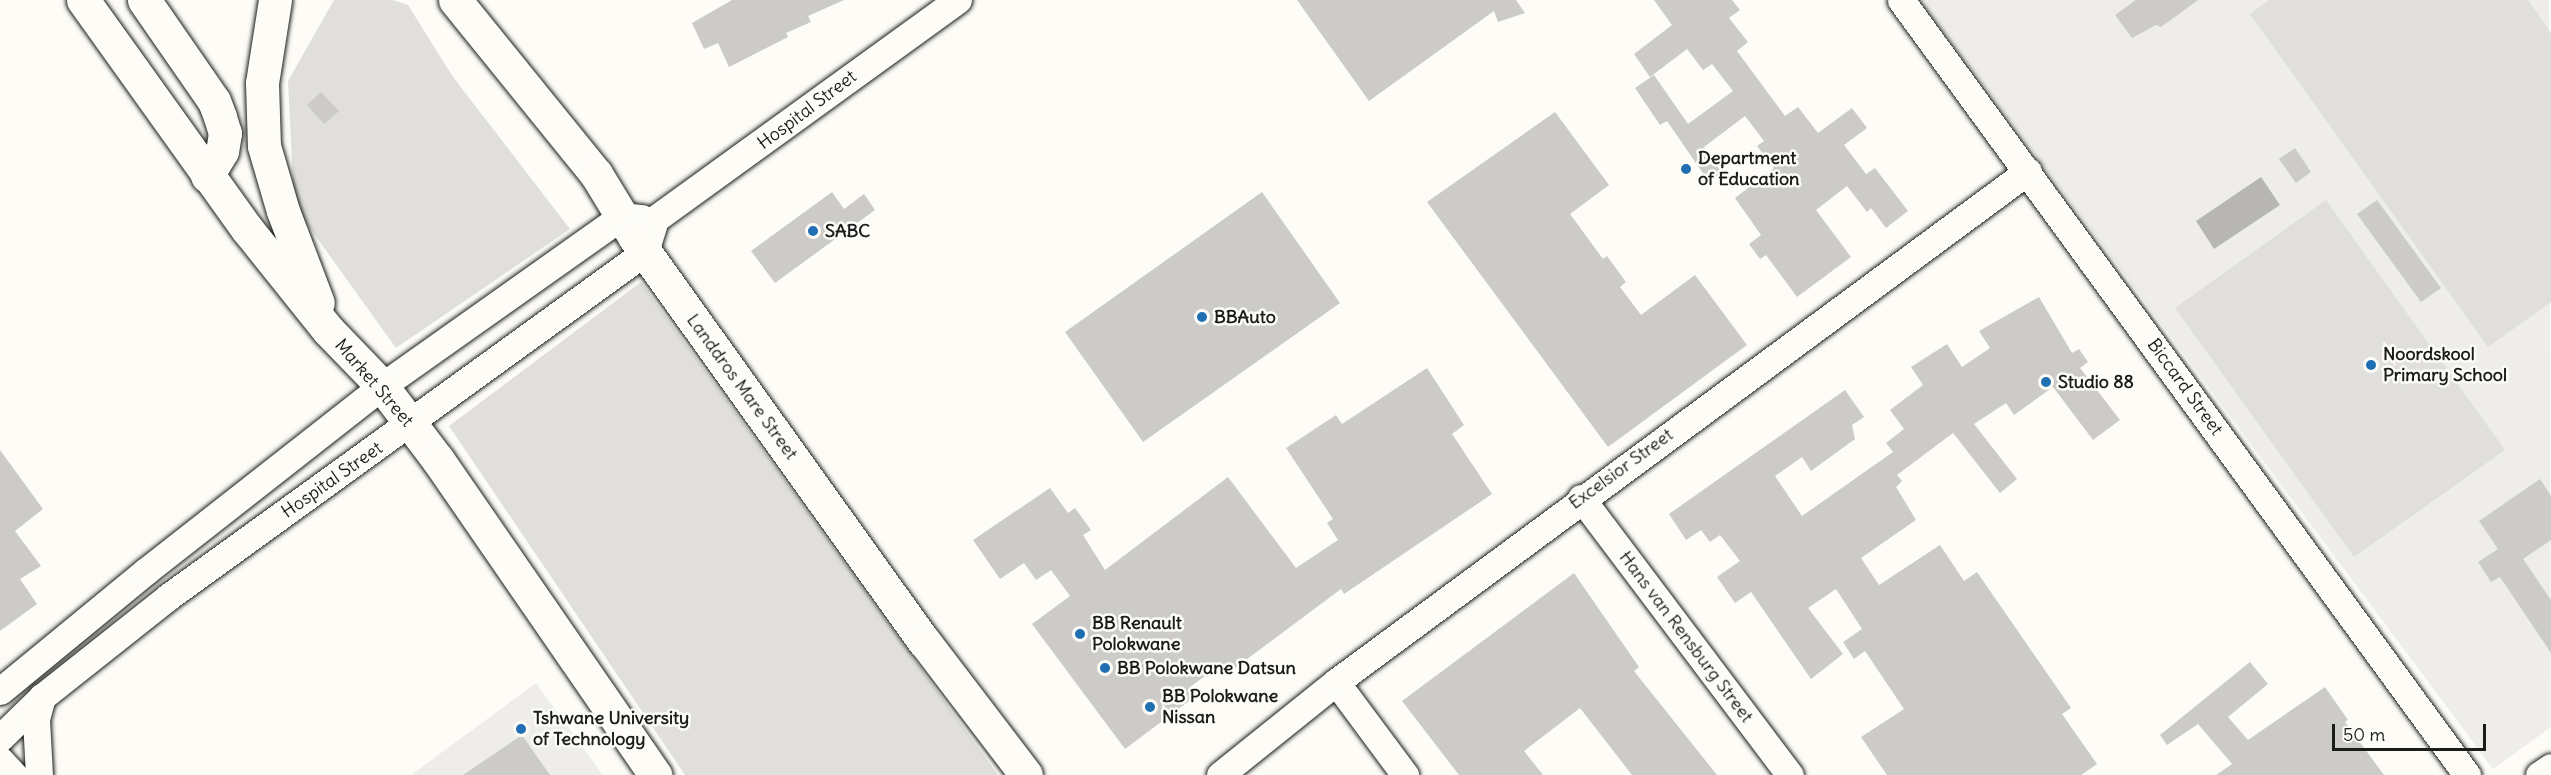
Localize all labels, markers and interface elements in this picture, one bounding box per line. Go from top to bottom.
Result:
street label: Hospital Street [753,66,861,154]
place label: Department of Education [1698,148,1799,190]
marker: Department of Education [1679,162,1693,176]
place label: SABC [825,220,870,242]
marker: SABC [806,224,820,238]
place label: BBAuto [1214,306,1276,328]
street label: Landdros Mare Street [682,310,802,464]
marker: BBAuto [1195,310,1209,324]
street label: Biccard Street [2143,334,2227,440]
street label: Market Street [330,335,418,431]
place label: Noordskool Primary School [2383,344,2507,386]
marker: Noordskool Primary School [2364,358,2378,372]
place label: Studio 88 [2058,371,2134,393]
marker: Studio 88 [2039,375,2053,389]
street label: Excelsior Street [1565,424,1677,514]
street label: Hospital Street [277,437,387,523]
street label: Hans van Rensburg Street [1614,547,1758,727]
place label: BB Renault Polokwane [1092,613,1182,656]
marker: BB Renault Polokwane [1073,627,1087,641]
place label: BB Polokwane Datsun [1117,657,1296,679]
marker: BB Polokwane Datsun [1098,661,1112,675]
place label: BB Polokwane Nissan [1162,686,1278,728]
marker: BB Polokwane Nissan [1143,700,1157,714]
place label: Tshwane University of Technology [533,708,689,750]
scale bar [2335,712,2490,750]
marker: Tshwane University of Technology [514,722,528,736]
text: 50 m [2343,723,2385,746]

